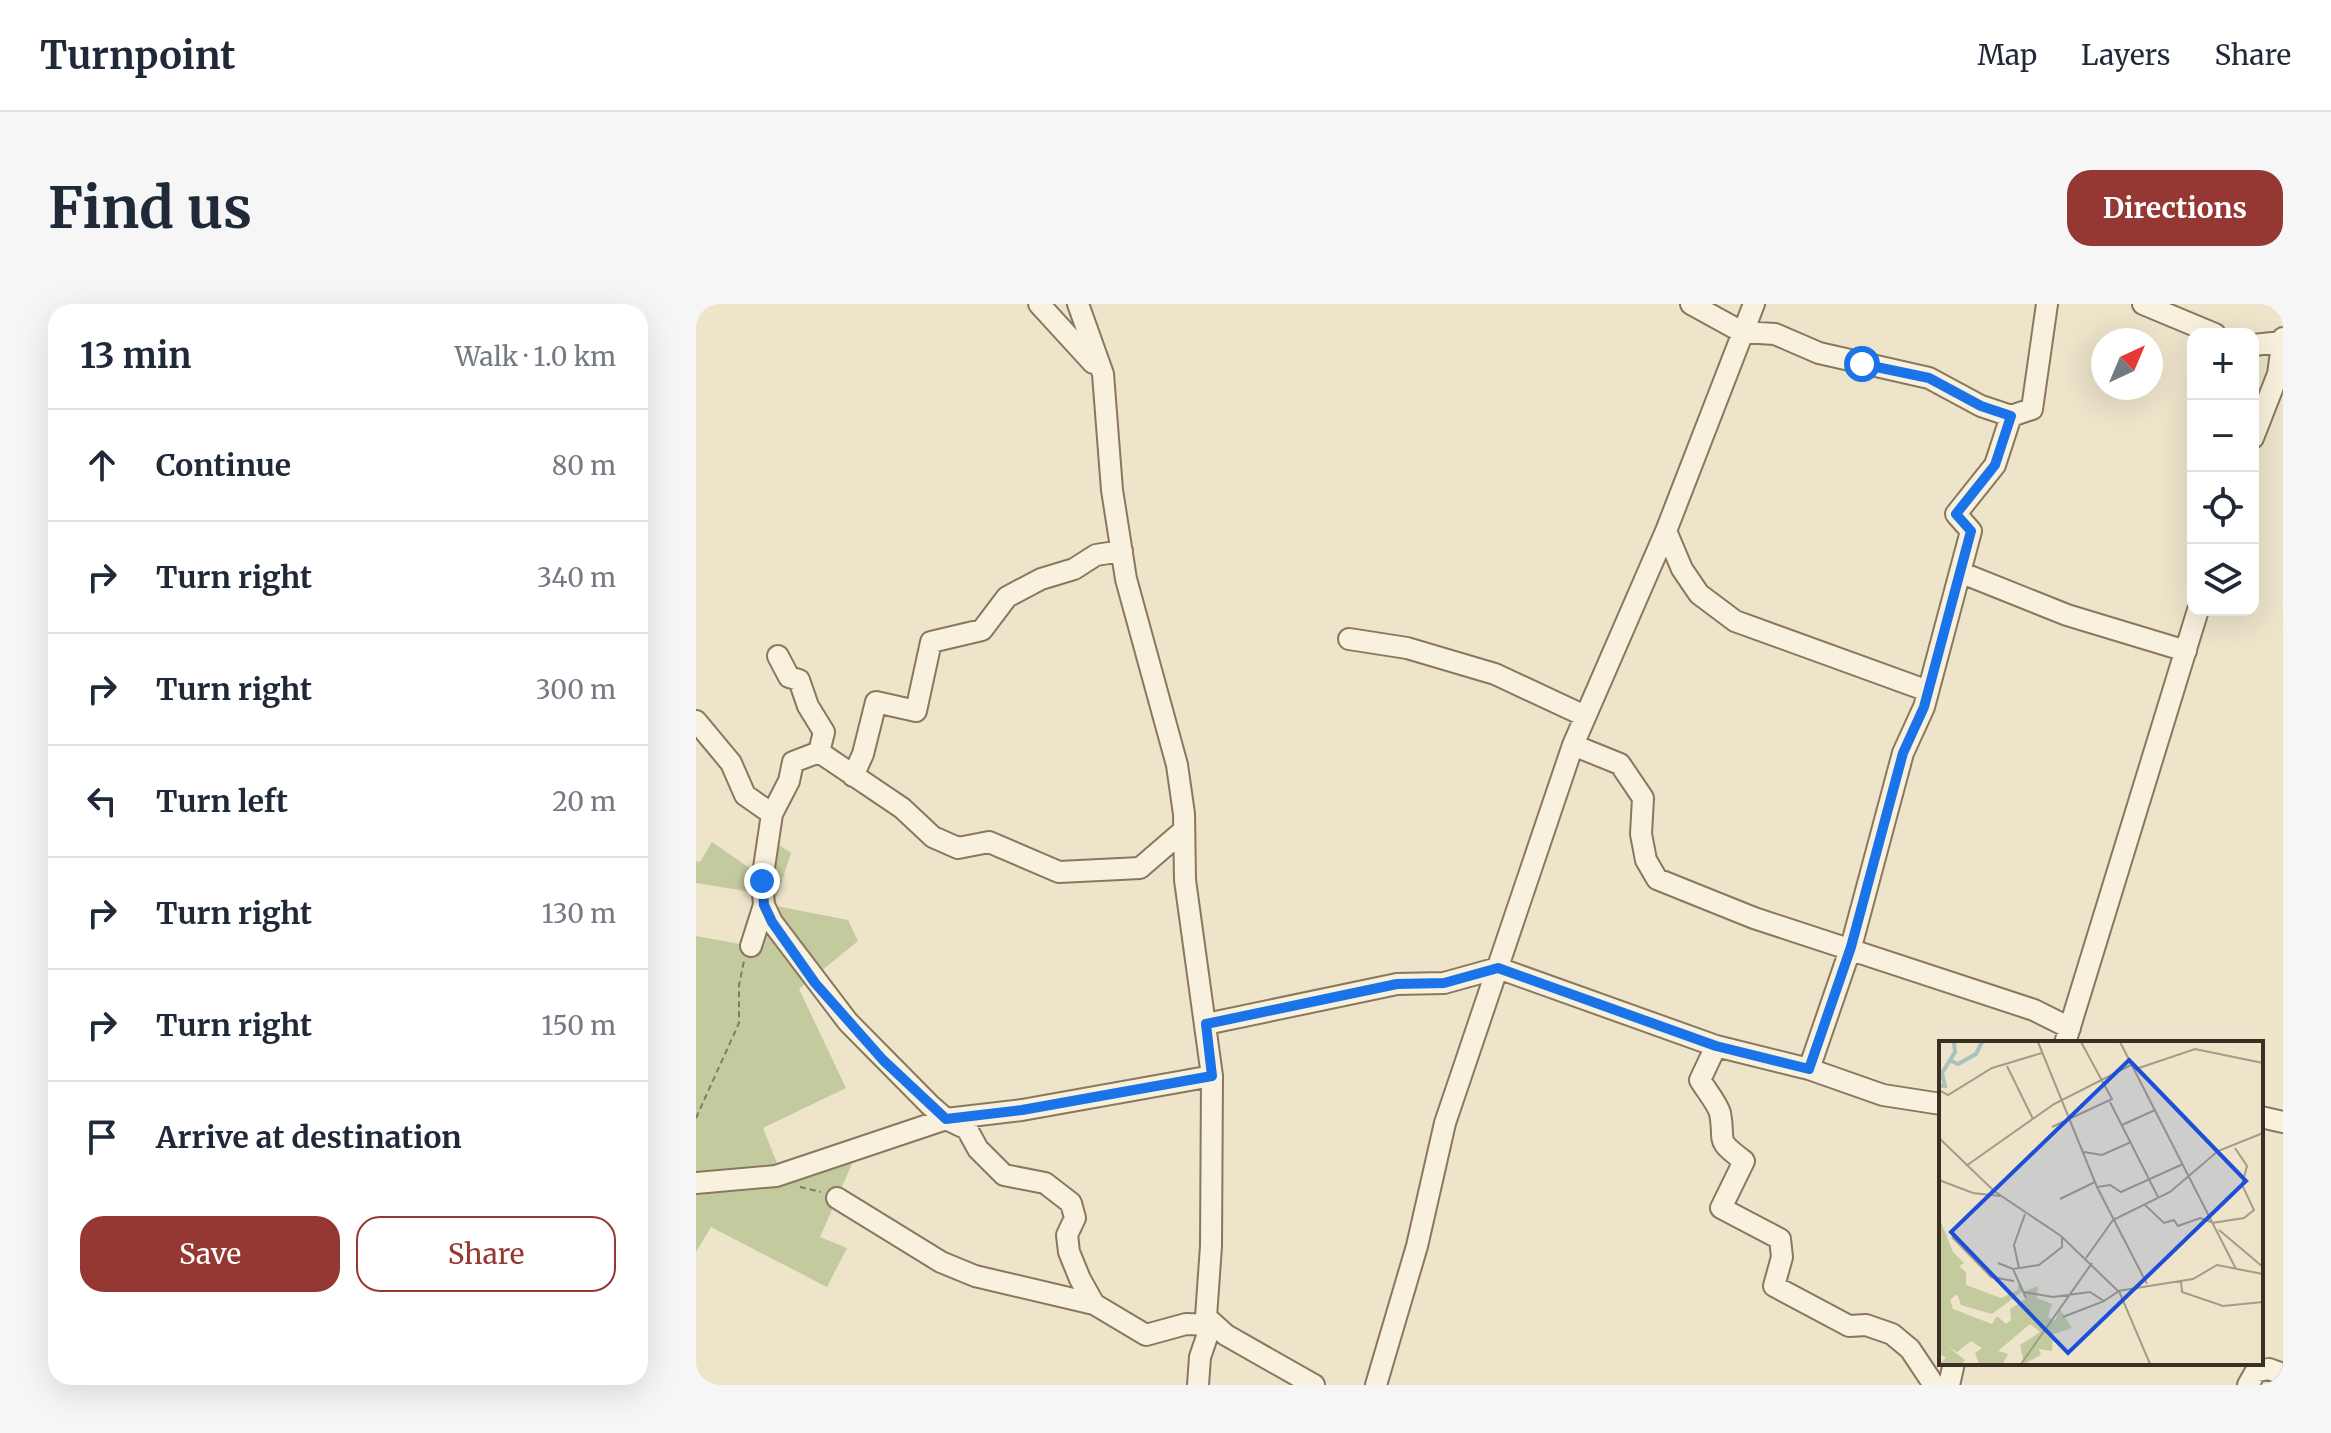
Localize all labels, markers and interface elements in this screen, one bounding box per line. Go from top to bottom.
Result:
text: Turnpoint [40,32,235,79]
text: Map [1977,37,2037,73]
text: Layers [2081,37,2170,73]
text: Share [2214,37,2291,73]
button: Directions [2067,170,2283,246]
text: Find us [48,173,252,243]
north arrow [2091,328,2163,400]
map controls [2187,328,2259,616]
button: + [2187,328,2259,400]
text: 13 min [80,335,191,377]
text: Walk · 1.0 km [455,340,616,373]
route start [1844,346,1880,382]
button: − [2187,400,2259,472]
icon: ahead [80,443,124,487]
text: Continue [156,446,291,484]
text: 80 m [552,449,616,482]
button: locate [2187,472,2259,544]
button: layers [2187,544,2259,616]
icon: right [80,555,124,599]
text: Turn right [156,558,312,596]
text: 340 m [537,561,616,594]
icon: right [80,667,124,711]
text: Turn right [156,670,312,708]
text: 300 m [536,673,616,706]
icon: left [80,779,124,823]
text: Turn left [156,782,288,820]
text: 20 m [552,785,616,818]
route end [744,863,780,899]
icon: right [80,891,124,935]
text: Turn right [156,894,312,932]
text: 130 m [542,897,616,930]
icon: right [80,1003,124,1047]
text: Turn right [156,1006,312,1044]
text: 150 m [542,1009,616,1042]
inset map [1939,1041,2263,1365]
icon: arrive [80,1115,124,1159]
text: Arrive at destination [156,1118,462,1156]
button: Save [80,1216,340,1292]
button: Share [356,1216,616,1292]

